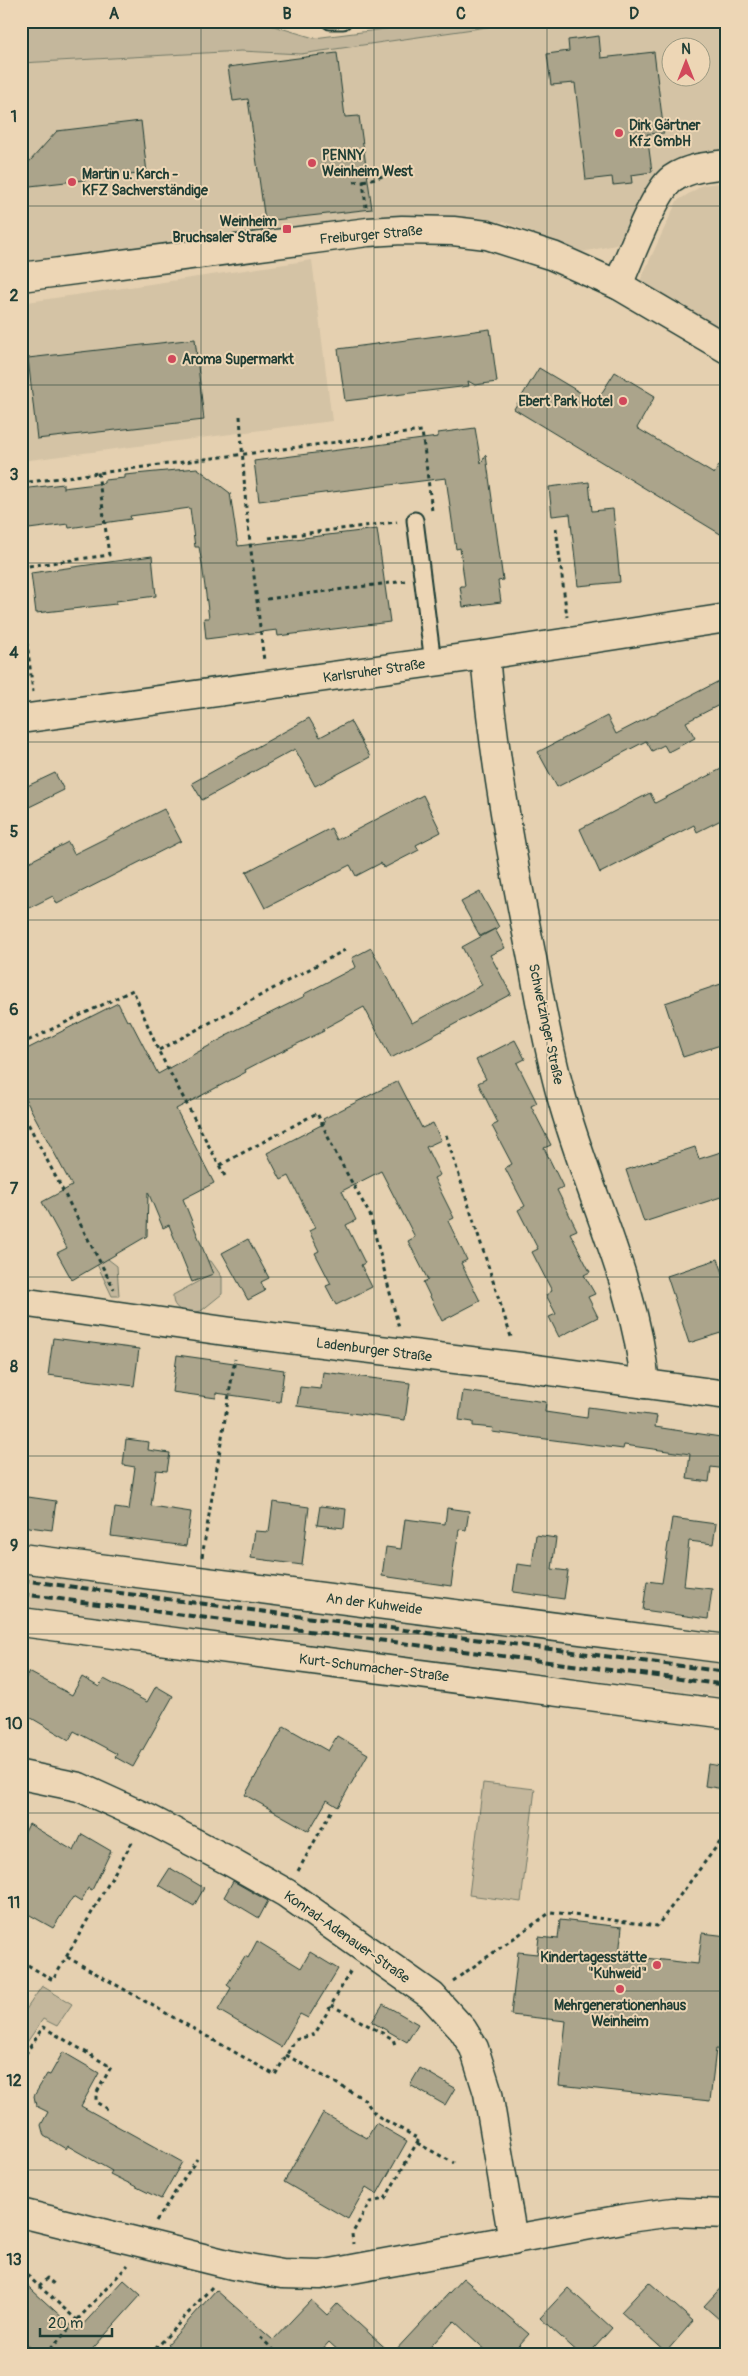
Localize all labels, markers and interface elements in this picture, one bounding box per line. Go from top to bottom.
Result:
text: A [109,4,120,24]
text: B [282,4,292,24]
text: C [456,4,466,24]
text: D [629,4,639,24]
north arrow [660,38,710,88]
text: N [681,41,691,58]
text: 1 [11,107,17,127]
place label: Dirk Gärtner Kfz GmbH [629,117,702,150]
marker: Dirk Gärtner Kfz GmbH [613,127,625,139]
place label: PENNY Weinheim West [322,147,413,180]
marker: PENNY Weinheim West [306,157,318,169]
place label: Martin u. Karch - KFZ Sachverständige [82,166,209,199]
marker: Martin u. Karch - KFZ Sachverständige [66,176,78,188]
place label: Weinheim Bruchsaler Straße [172,213,278,246]
street label: Freiburger Straße [319,222,423,248]
marker: Weinheim Bruchsaler Straße [281,223,293,235]
text: 2 [10,286,19,306]
place label: Aroma Supermarkt [182,351,294,368]
marker: Aroma Supermarkt [166,353,178,365]
place label: Ebert Park Hotel [518,393,613,410]
marker: Ebert Park Hotel [617,395,629,407]
text: 3 [10,465,19,485]
text: 4 [9,643,19,663]
street label: Karlsruher Straße [322,655,426,687]
text: 5 [10,822,19,842]
street label: Schwetzinger Straße [525,962,567,1086]
text: 6 [9,1000,19,1020]
text: 7 [10,1179,19,1199]
street label: Ladenburger Straße [315,1334,433,1366]
text: 8 [10,1357,18,1377]
text: 9 [10,1536,18,1556]
street label: An der Kuhweide [325,1590,423,1618]
street label: Kurt-Schumacher-Straße [298,1650,450,1686]
text: 10 [5,1714,23,1734]
street label: Konrad-Adenauer-Straße [281,1887,413,1987]
text: 11 [8,1893,20,1913]
place label: Kindertagesstätte "Kuhweid" [540,1949,648,1982]
marker: Kindertagesstätte "Kuhweid" [651,1959,663,1971]
marker: Mehrgenerationenhaus Weinheim [614,1983,626,1995]
place label: Mehrgenerationenhaus Weinheim [554,1997,687,2030]
text: 12 [6,2071,22,2091]
text: 13 [6,2250,22,2270]
scale bar [40,2306,112,2338]
text: 20 m [48,2314,83,2333]

